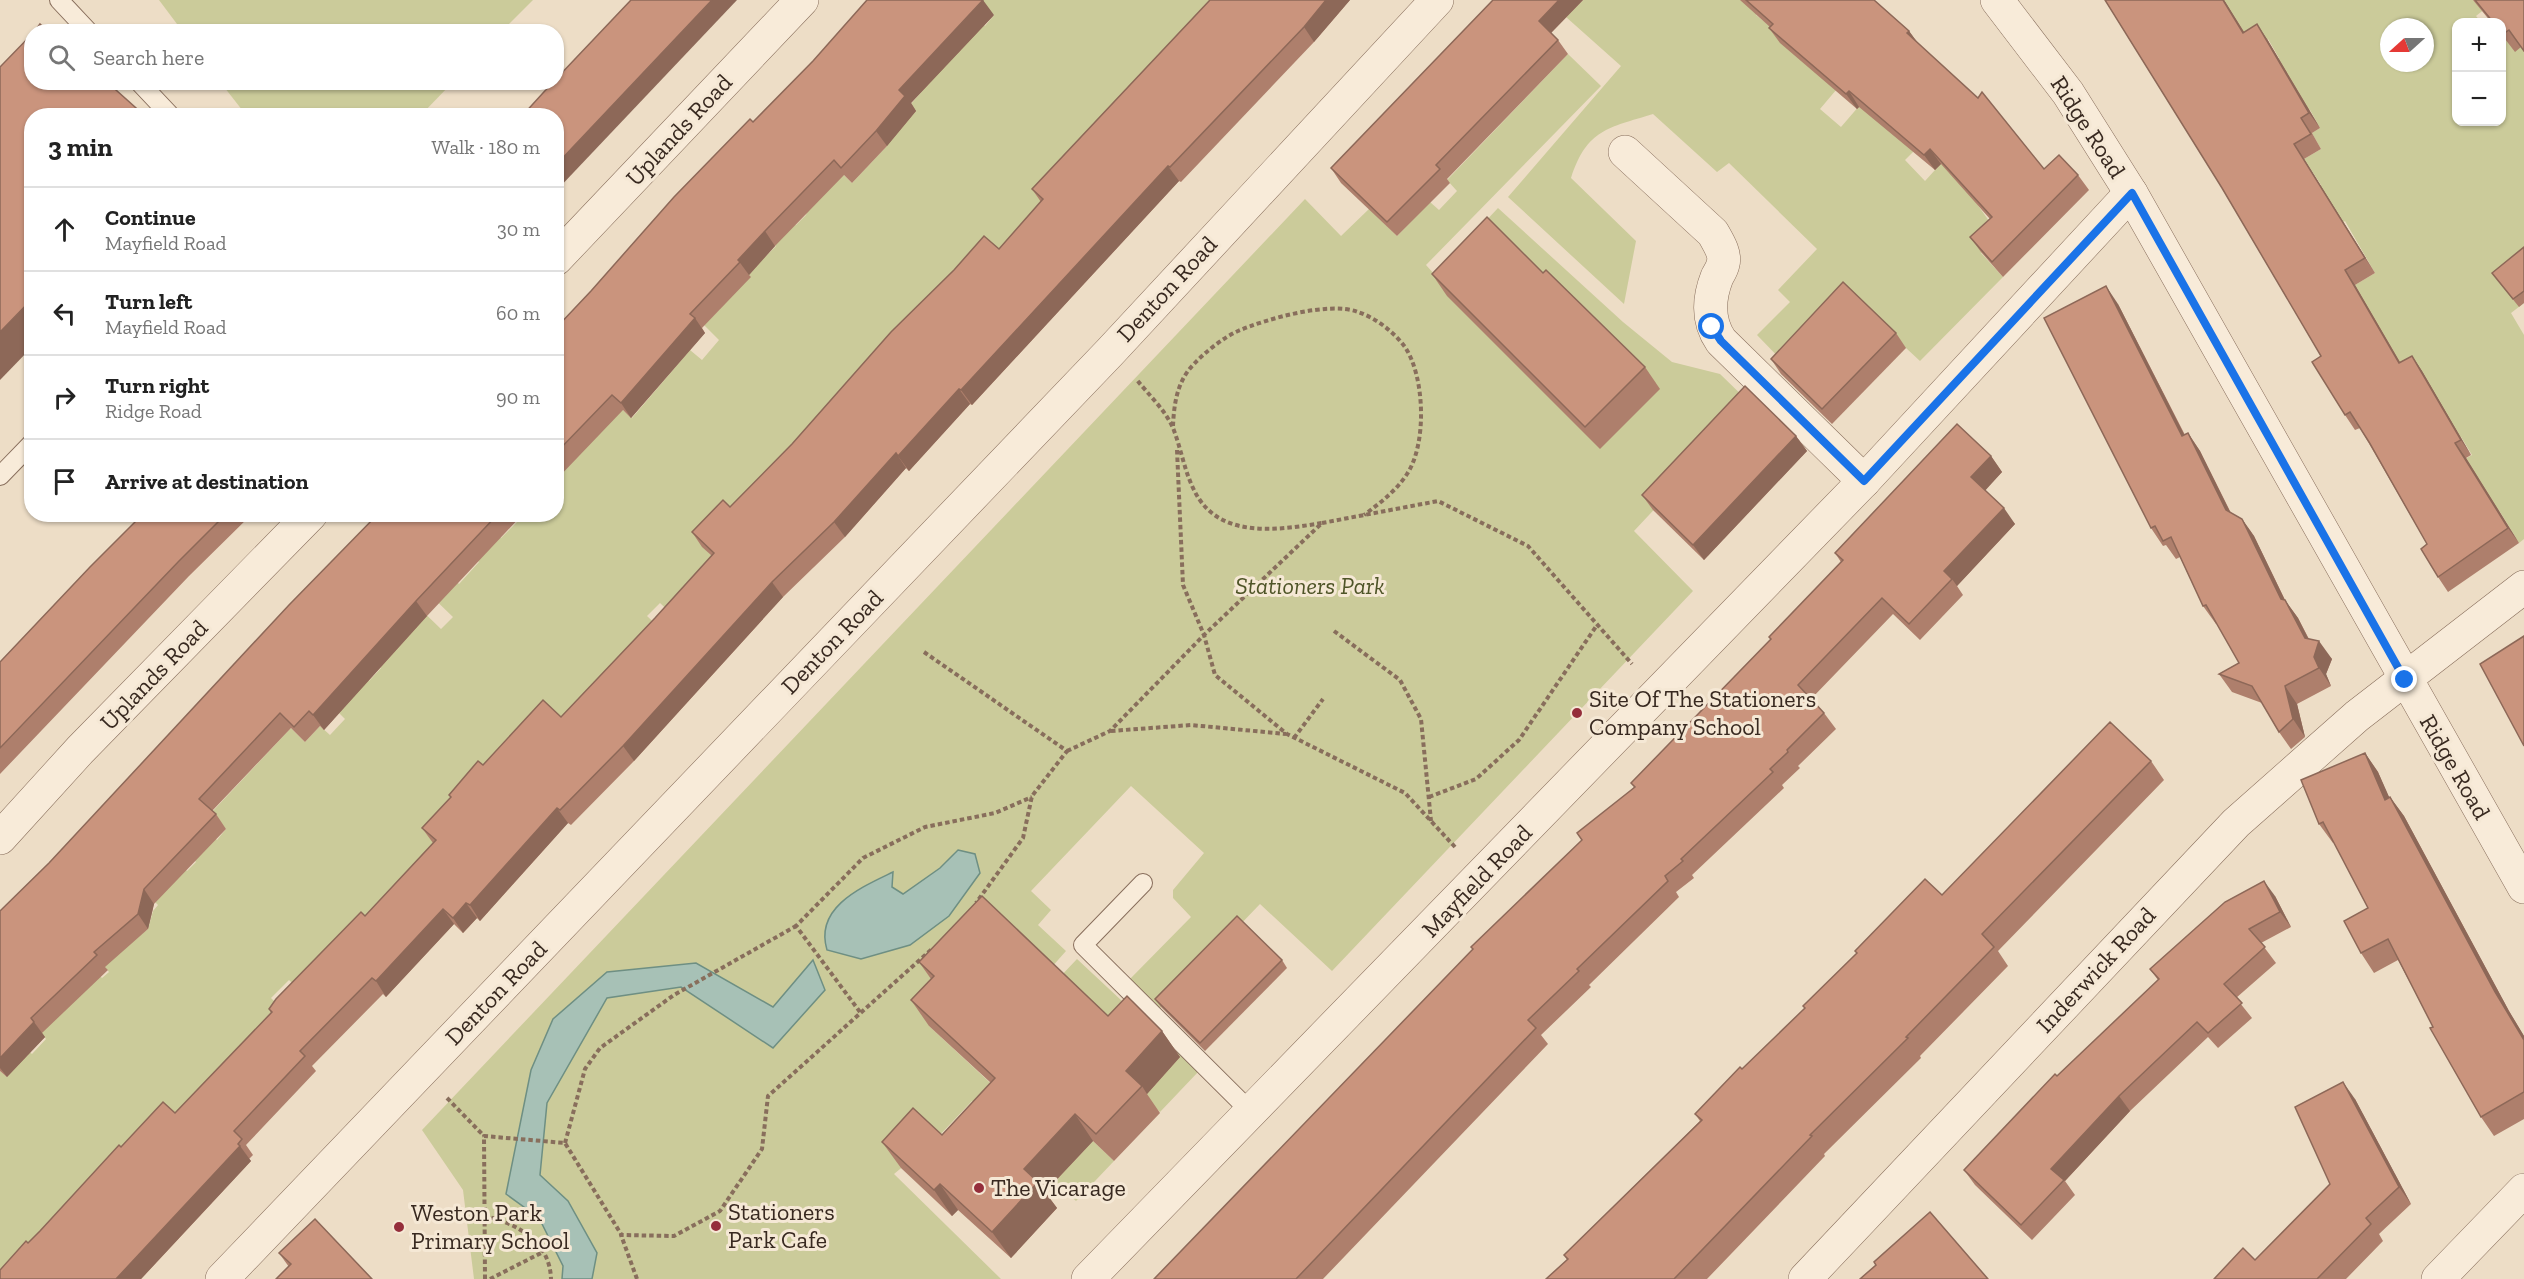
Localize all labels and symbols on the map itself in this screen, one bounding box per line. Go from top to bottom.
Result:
north arrow [2380,18,2434,72]
street label: Uplands Road [619,68,738,192]
street label: Ridge Road [2045,70,2132,183]
street label: Denton Road [1110,230,1223,348]
route start [1698,313,1724,339]
park label: Stationers Park [1235,571,1385,600]
street label: Denton Road [775,583,889,700]
street label: Uplands Road [94,613,214,736]
route end [2391,666,2417,692]
place label: Site Of The Stationers Company School [1589,684,1816,741]
marker: Site Of The Stationers Company School [1570,706,1584,720]
street label: Ridge Road [2414,709,2497,824]
street label: Mayfield Road [1416,818,1538,943]
street label: Inderwick Road [2030,901,2161,1039]
street label: Denton Road [439,934,553,1051]
place label: The Vicarage [991,1173,1126,1202]
marker: The Vicarage [972,1181,986,1195]
place label: Stationers Park Cafe [728,1197,835,1254]
place label: Weston Park Primary School [411,1198,569,1255]
marker: Stationers Park Cafe [709,1219,723,1233]
marker: Weston Park Primary School [392,1220,406,1234]

